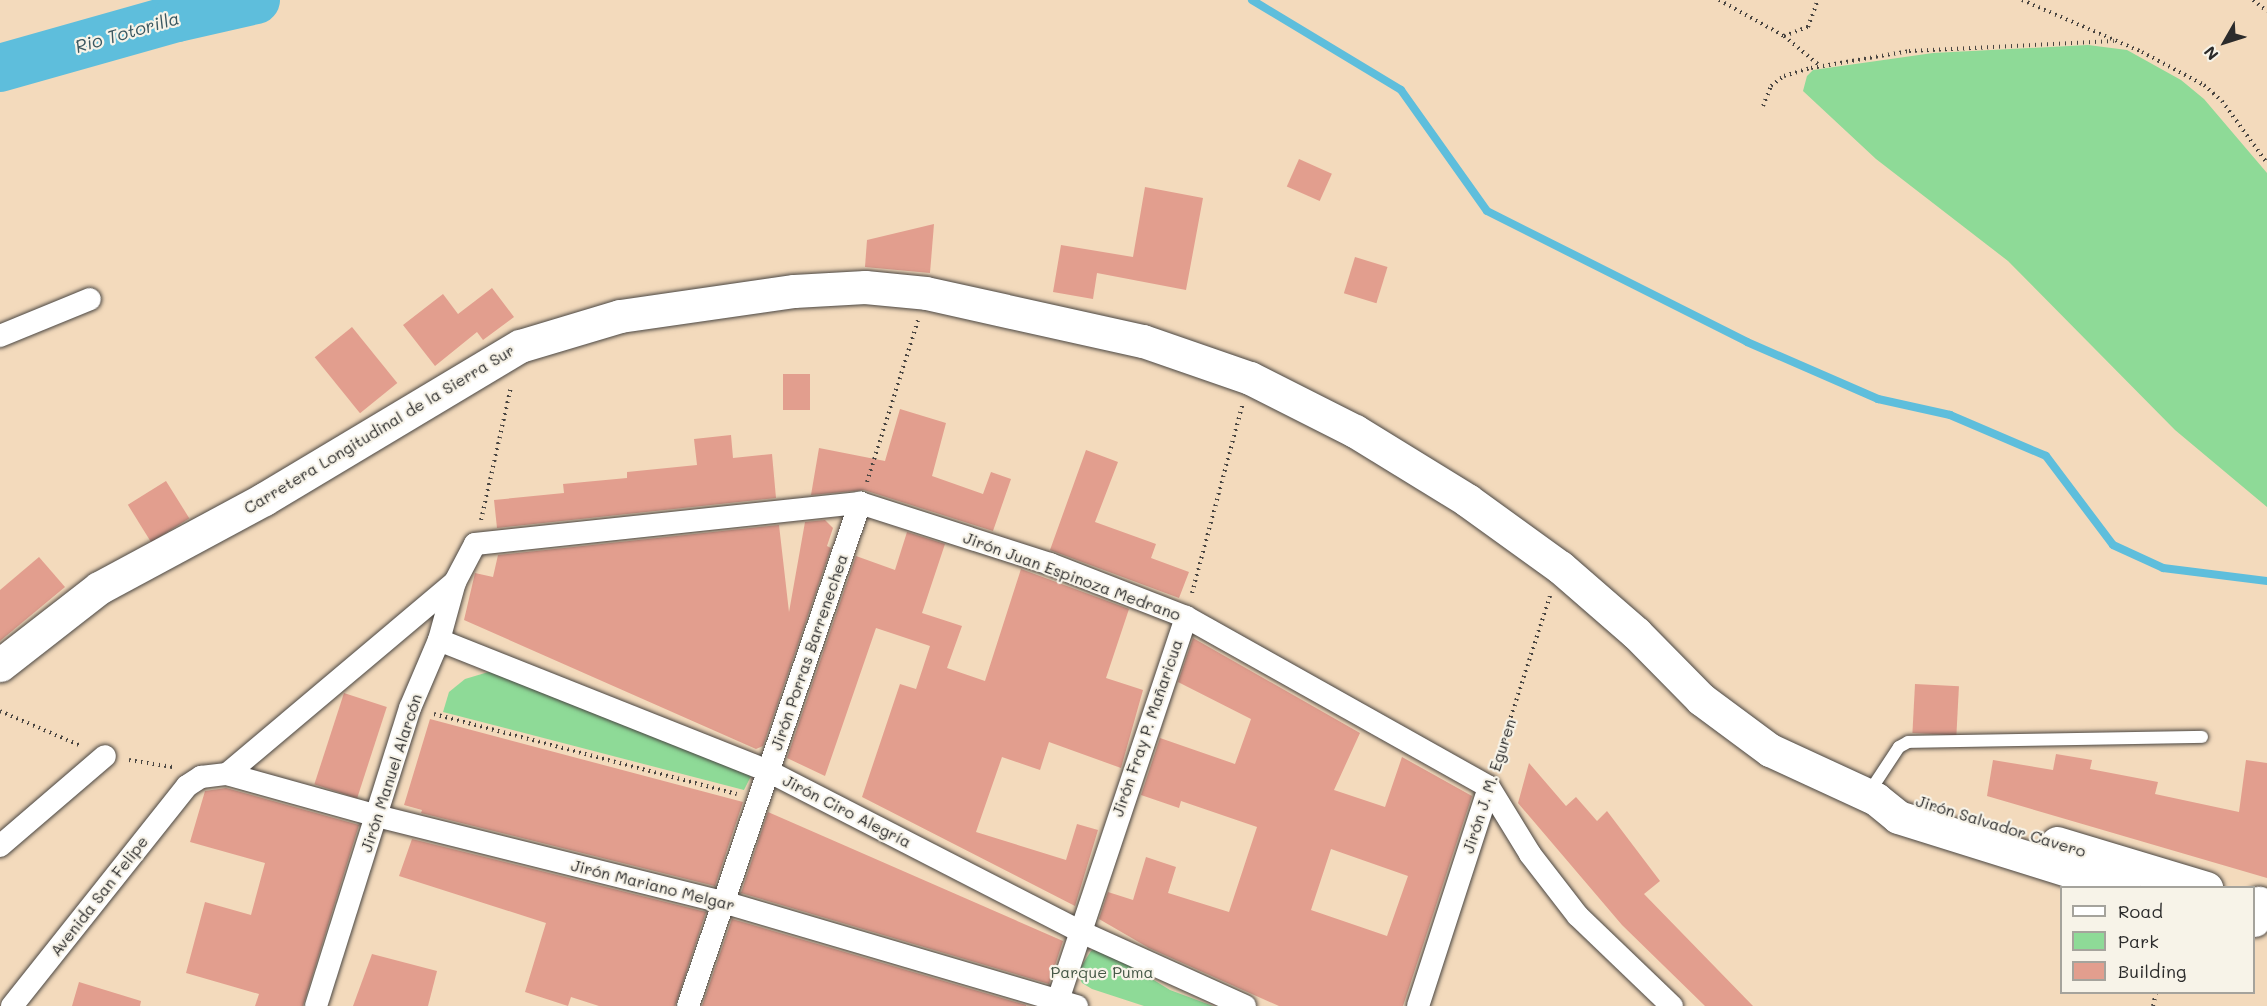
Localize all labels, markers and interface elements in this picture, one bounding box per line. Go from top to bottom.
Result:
water label: Rio Totorilla [72,7,182,57]
north arrow [2195,12,2255,72]
text: N [2199,42,2223,65]
street label: Carretera Longitudinal de la Sierra Sur [240,340,518,518]
street label: Jirón Juan Espinoza Medrano [961,528,1183,624]
street label: Jirón Porras Barrenechea [766,551,852,753]
street label: Jirón Fray P. Mañaricua [1108,637,1186,819]
street label: Jirón Manuel Alarcón [356,691,426,855]
street label: Jirón J. M. Eguren [1458,716,1520,856]
street label: Jirón Ciro Alegría [780,770,914,852]
street label: Jirón Salvador Cavero [1914,791,2088,861]
street label: Avenida San Felipe [46,832,152,960]
street label: Jirón Mariano Melgar [569,855,737,915]
legend [2060,886,2255,994]
text: Road [2118,899,2163,923]
text: Park [2118,929,2159,953]
text: Building [2118,959,2186,983]
park label: Parque Puma [1050,962,1154,982]

